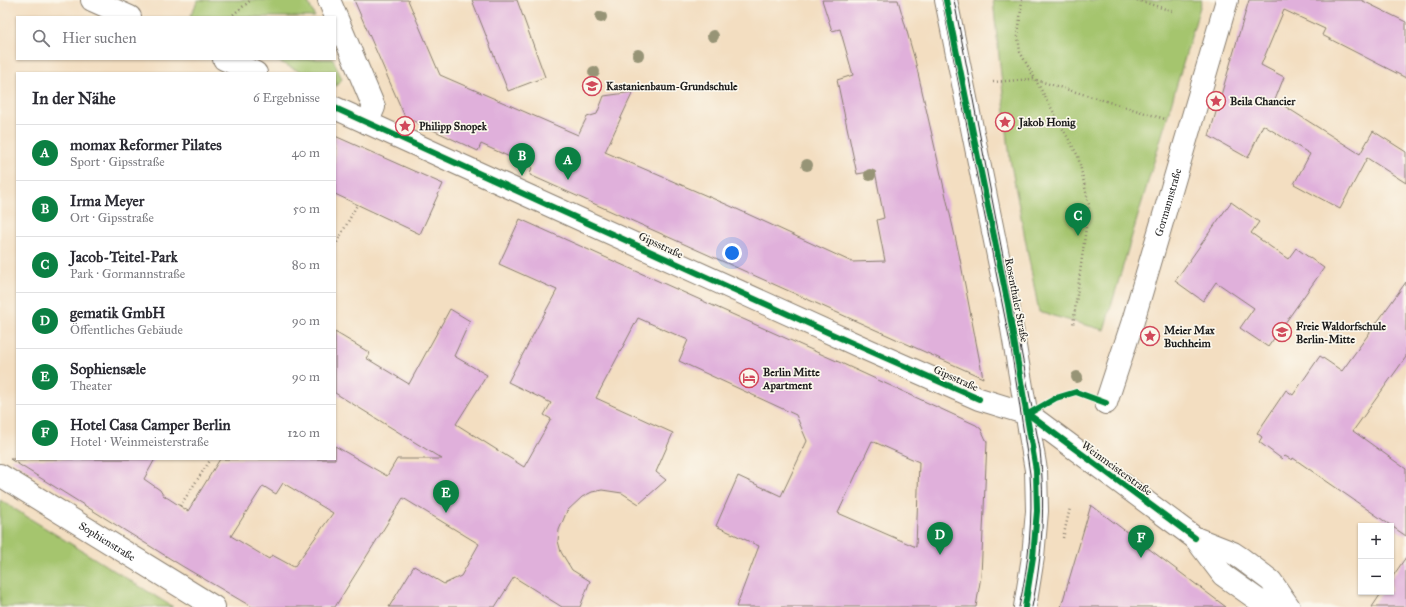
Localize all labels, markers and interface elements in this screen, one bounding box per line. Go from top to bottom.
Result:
search box [16,16,336,60]
icon: search [30,27,52,49]
text: Hier suchen [62,29,137,47]
school or university icon: Kastanienbaum-Grundschule [581,75,603,97]
place label: Kastanienbaum-Grundschule [606,80,738,93]
text: In der Nähe [32,88,116,109]
text: 6 Ergebnisse [253,90,320,106]
place icon: Beila Chancier [1205,90,1227,112]
place label: Beila Chancier [1230,95,1296,108]
place icon: Jakob Honig [994,111,1016,133]
place icon: Philipp Snopek [394,115,416,137]
place label: Jakob Honig [1017,116,1076,130]
place label: Philipp Snopek [419,120,488,134]
text: momax Reformer Pilates [70,136,222,154]
pin: B [509,143,535,176]
text: A [41,145,49,161]
text: 40 m [291,145,320,161]
pin: A [555,147,581,180]
text: Sport · Gipsstraße [70,154,165,170]
street label: Gormannstraße [1152,166,1185,238]
text: Irma Meyer [70,192,144,210]
text: B [41,201,49,217]
text: 50 m [293,201,320,217]
pin: C [1065,203,1091,236]
text: Ort · Gipsstraße [70,210,154,226]
street label: Gipsstraße [636,230,685,262]
your location [722,243,742,263]
text: Jacob-Teitel-Park [70,248,178,266]
text: C [41,257,49,273]
text: 80 m [292,257,320,273]
street label: Rosenthaler Straße [1002,257,1031,344]
text: Park · Gormannstraße [70,266,185,282]
text: gematik GmbH [70,304,165,322]
text: D [40,313,50,329]
text: 90 m [292,313,320,329]
place label: Freie Waldorfschule Berlin-Mitte [1296,320,1386,346]
school or university icon: Freie Waldorfschule Berlin-Mitte [1271,321,1293,343]
text: Öffentliches Gebäude [70,322,183,338]
place label: Meier Max Buchheim [1164,324,1215,350]
place icon: Meier Max Buchheim [1139,325,1161,347]
text: Sophiensæle [70,360,146,378]
street label: Gipsstraße [931,363,981,394]
place label: Berlin Mitte Apartment [762,366,820,393]
hotel icon: Berlin Mitte Apartment [738,367,760,389]
text: E [40,369,50,385]
text: 90 m [292,369,320,385]
text: Theater [70,378,112,394]
text: Hotel Casa Camper Berlin [70,416,231,434]
text: F [41,425,49,441]
text: 120 m [287,425,320,441]
text: Hotel · Weinmeisterstraße [70,434,209,450]
street label: Weinmeisterstraße [1079,438,1155,499]
pin: E [433,480,459,513]
street label: Sophienstraße [76,519,138,564]
pin: D [927,522,953,555]
map controls [1358,523,1394,595]
button: + [1358,523,1394,559]
pin: F [1128,525,1154,558]
button: − [1358,559,1394,595]

